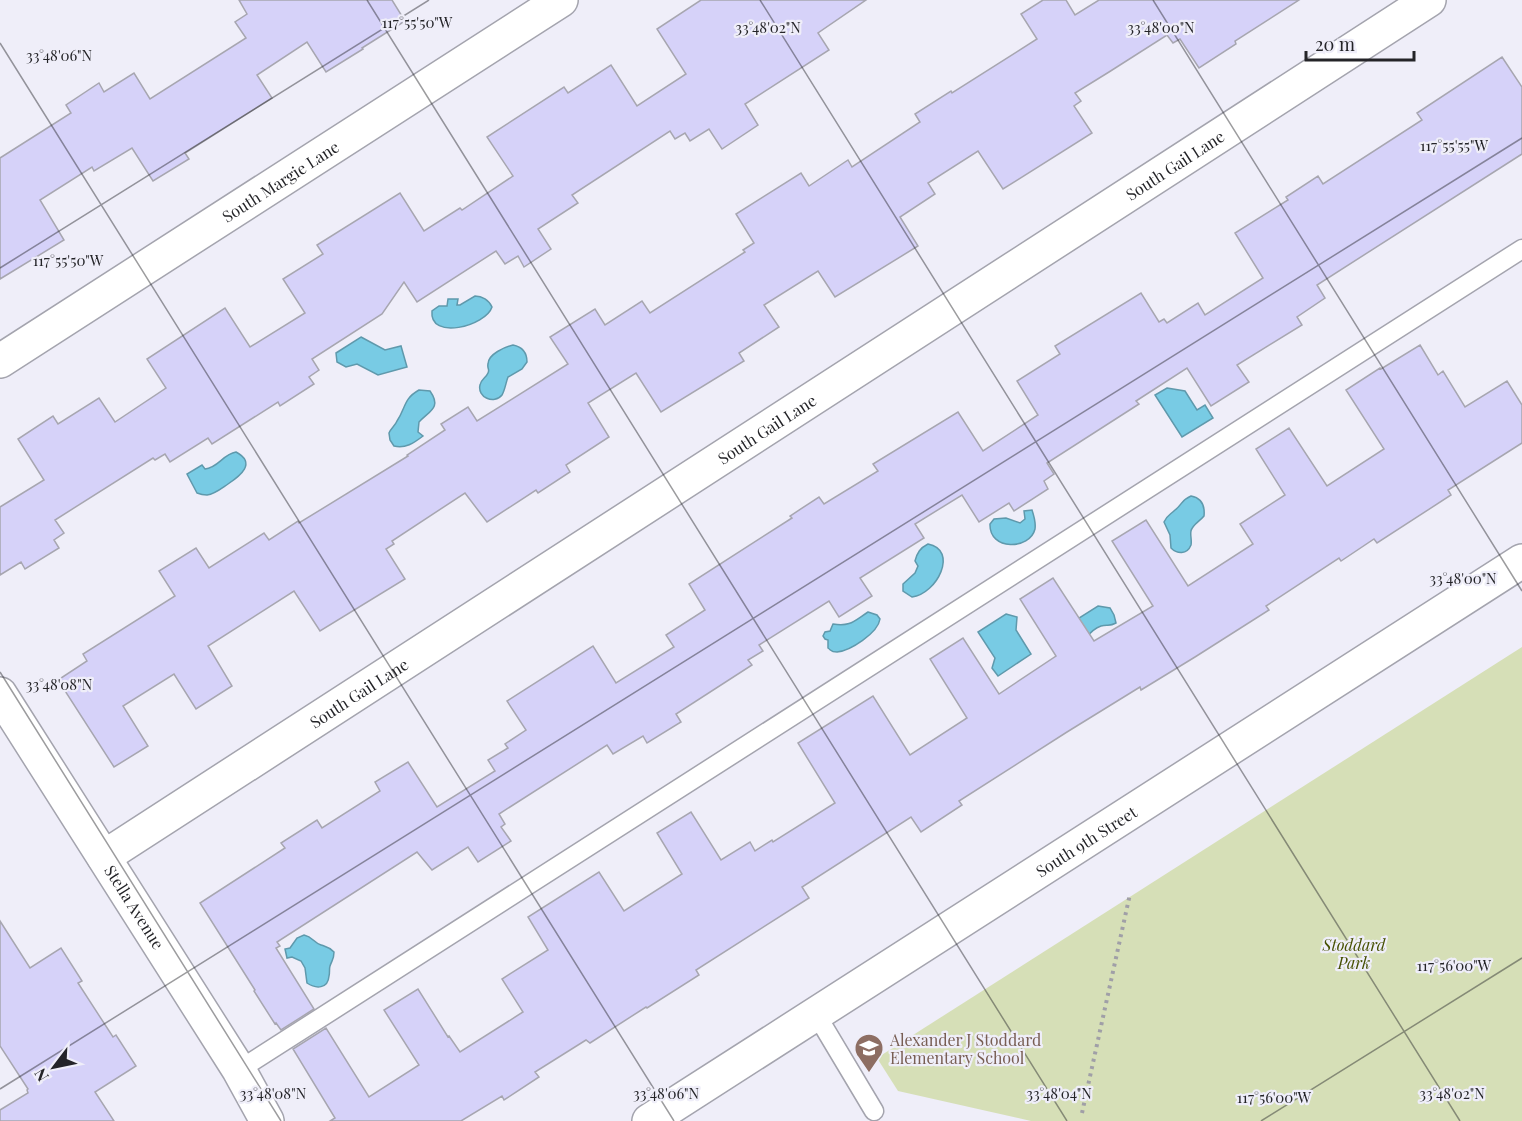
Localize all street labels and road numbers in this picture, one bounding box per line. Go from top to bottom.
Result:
street label: South Gail Lane [1121,125,1228,204]
street label: South Margie Lane [218,135,343,226]
street label: South Gail Lane [713,389,820,468]
street label: South Gail Lane [305,653,412,732]
street label: South 9th Street [1031,800,1141,881]
street label: Stella Avenue [101,861,170,953]

